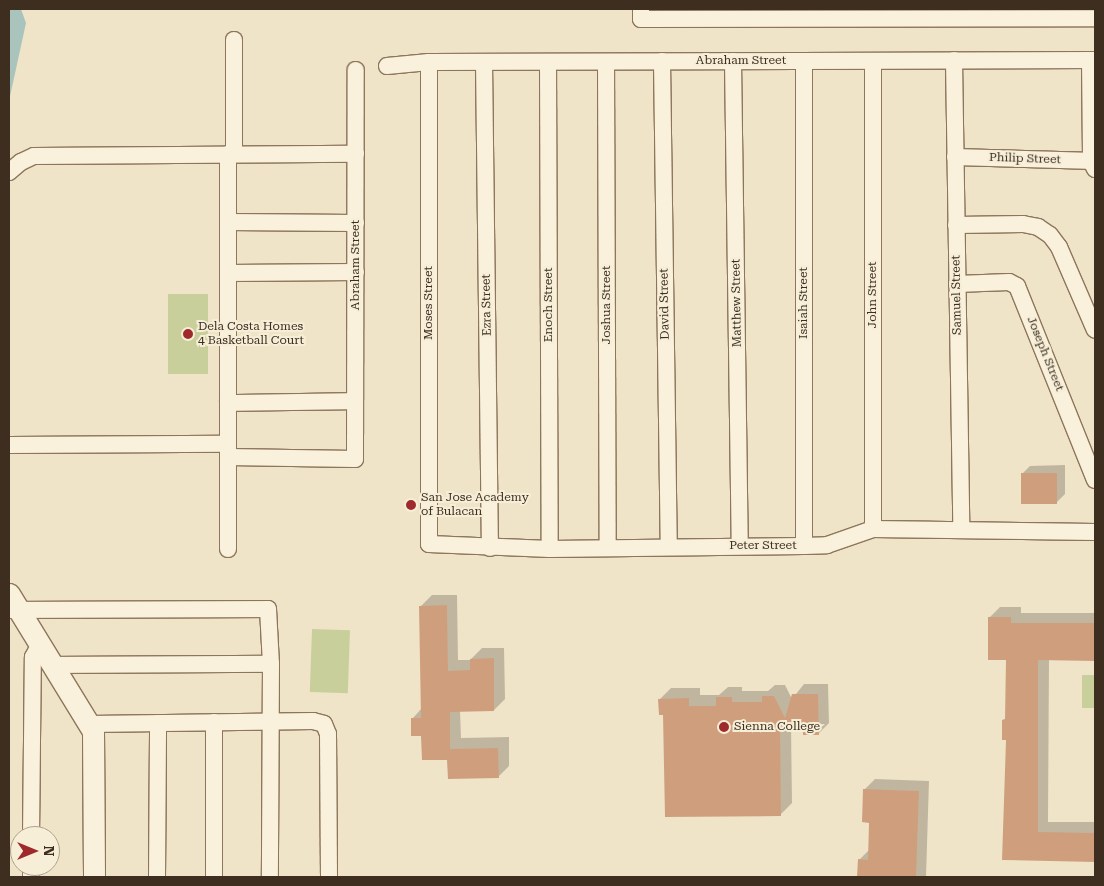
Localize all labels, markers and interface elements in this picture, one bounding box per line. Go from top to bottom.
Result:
street label: Abraham Street [696,54,786,68]
street label: Philip Street [989,151,1061,167]
street label: Abraham Street [349,220,363,310]
street label: Samuel Street [949,255,965,335]
street label: Matthew Street [729,259,745,347]
street label: John Street [866,262,880,328]
street label: Moses Street [422,266,436,340]
street label: Joshua Street [600,266,614,344]
street label: Isaiah Street [797,267,811,339]
street label: Enoch Street [542,268,556,342]
street label: David Street [657,268,673,340]
street label: Ezra Street [479,274,495,336]
street label: Joseph Street [1023,315,1067,393]
place label: Dela Costa Homes 4 Basketball Court [198,320,304,348]
marker: Dela Costa Homes 4 Basketball Court [182,328,194,340]
place label: San Jose Academy of Bulacan [421,491,529,519]
marker: San Jose Academy of Bulacan [405,499,417,511]
street label: Peter Street [729,539,797,553]
place label: Sienna College [734,720,820,734]
marker: Sienna College [718,721,730,733]
north arrow [10,826,60,876]
text: N [41,846,57,856]

